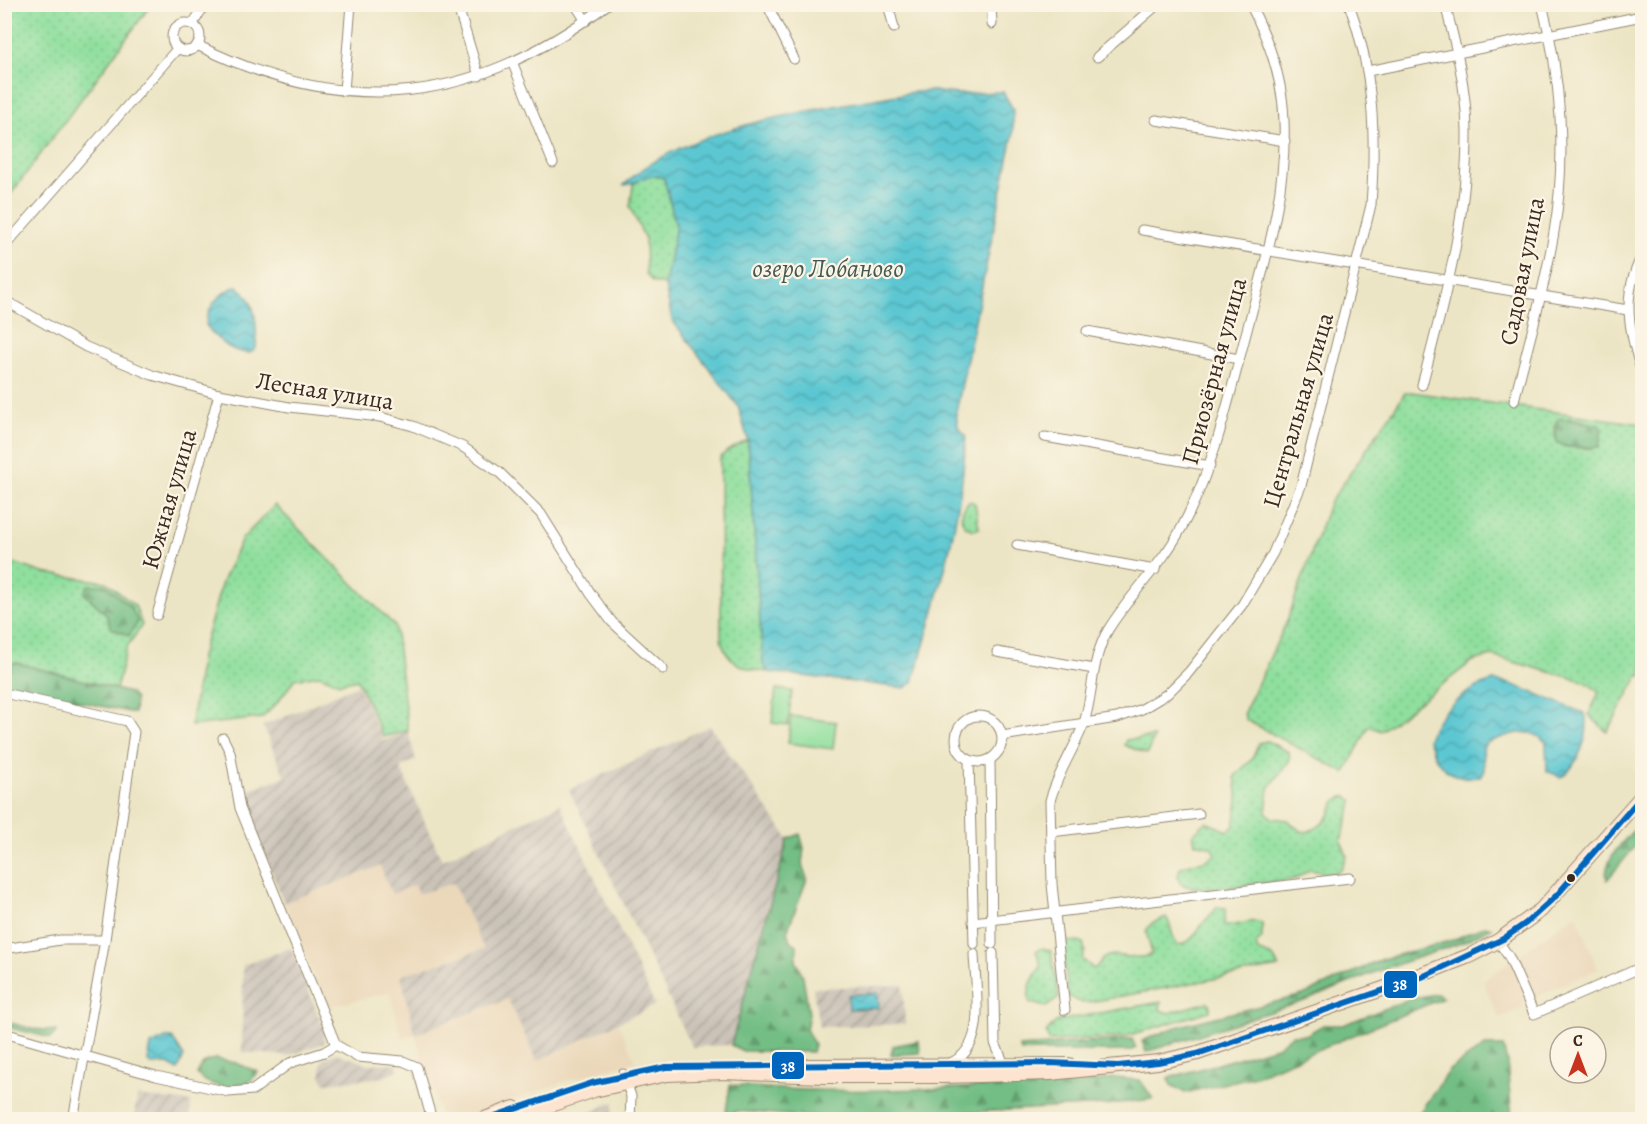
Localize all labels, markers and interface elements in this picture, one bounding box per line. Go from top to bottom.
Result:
street label: Садовая улица [1492,194,1552,348]
water label: озеро Лобаново [752,251,904,286]
street label: Приозёрная улица [1174,274,1254,468]
street label: Центральная улица [1255,309,1341,511]
street label: Лесная улица [254,364,396,418]
street label: Южная улица [134,425,204,573]
unlabelled marker [1565,872,1577,884]
line badge: 38 [1383,970,1418,999]
text: 38 [1393,974,1408,996]
north arrow [1548,1025,1608,1085]
text: С [1573,1030,1583,1052]
line badge: 38 [771,1051,805,1080]
text: 38 [781,1056,796,1078]

